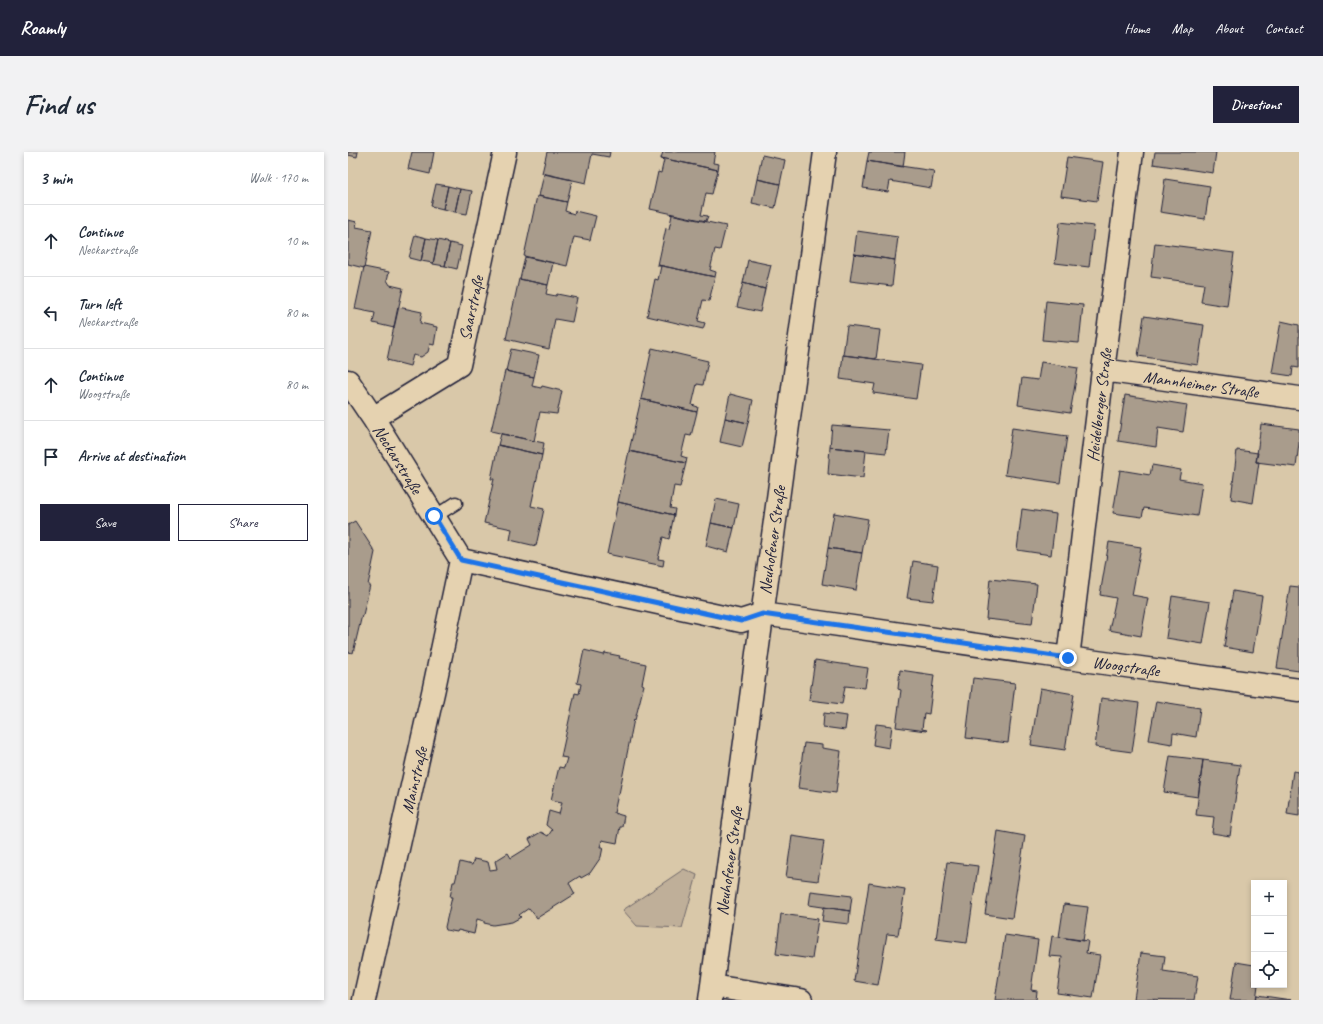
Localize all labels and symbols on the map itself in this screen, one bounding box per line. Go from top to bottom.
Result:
street label: Saarstraße [454,273,489,342]
street label: Heidelberger Straße [1082,346,1117,463]
street label: Mannheimer Straße [1142,366,1261,403]
street label: Neckarstraße [368,421,428,499]
street label: Neuhofener Straße [754,483,791,596]
route start [425,507,443,525]
route end [1059,649,1077,667]
street label: Woogstraße [1091,651,1162,682]
street label: Mainstraße [397,744,433,815]
street label: Neuhofener Straße [711,804,748,917]

